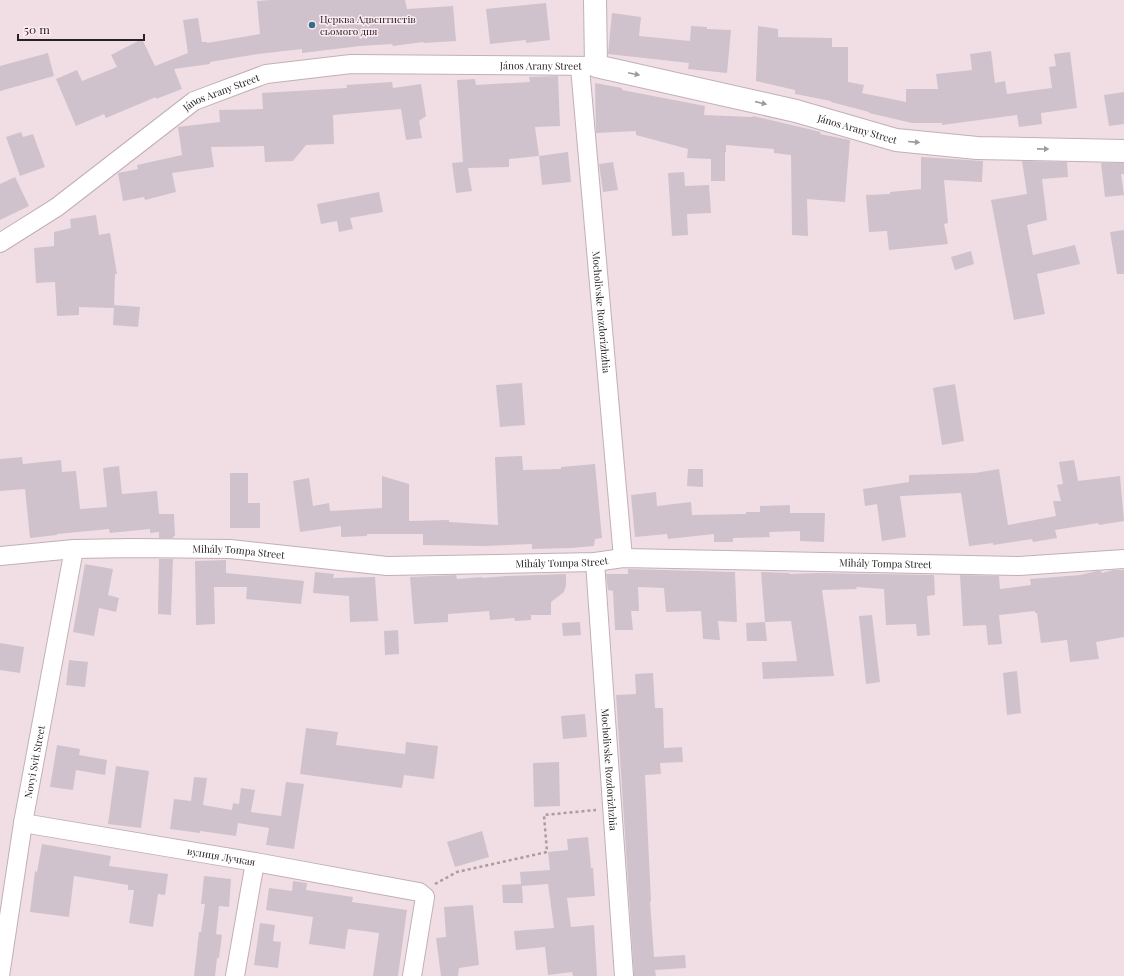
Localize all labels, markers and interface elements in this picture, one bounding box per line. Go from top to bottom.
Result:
place label: Церква Адвентистів сьомого дня [320,12,416,38]
scale bar [18,16,144,42]
marker: Церква Адвентистів сьомого дня [307,20,317,30]
text: 50 m [24,21,50,37]
street label: János Arany Street [499,58,582,73]
street label: János Arany Street [179,70,262,115]
one-way arrow [628,72,640,78]
one-way arrow [755,100,767,106]
street label: János Arany Street [815,110,899,147]
one-way arrow [908,139,920,145]
one-way arrow [1037,146,1050,152]
street label: Mocholivske Rozdorizhzhia [589,250,614,374]
street label: Mihály Tompa Street [192,542,286,562]
street label: Mihály Tompa Street [515,553,609,571]
street label: Mihály Tompa Street [839,555,932,571]
street label: Mocholivske Rozdorizhzhia [598,708,621,831]
street label: Novyi Svit Street [21,724,48,799]
street label: вулиця Лучкая [186,844,257,869]

